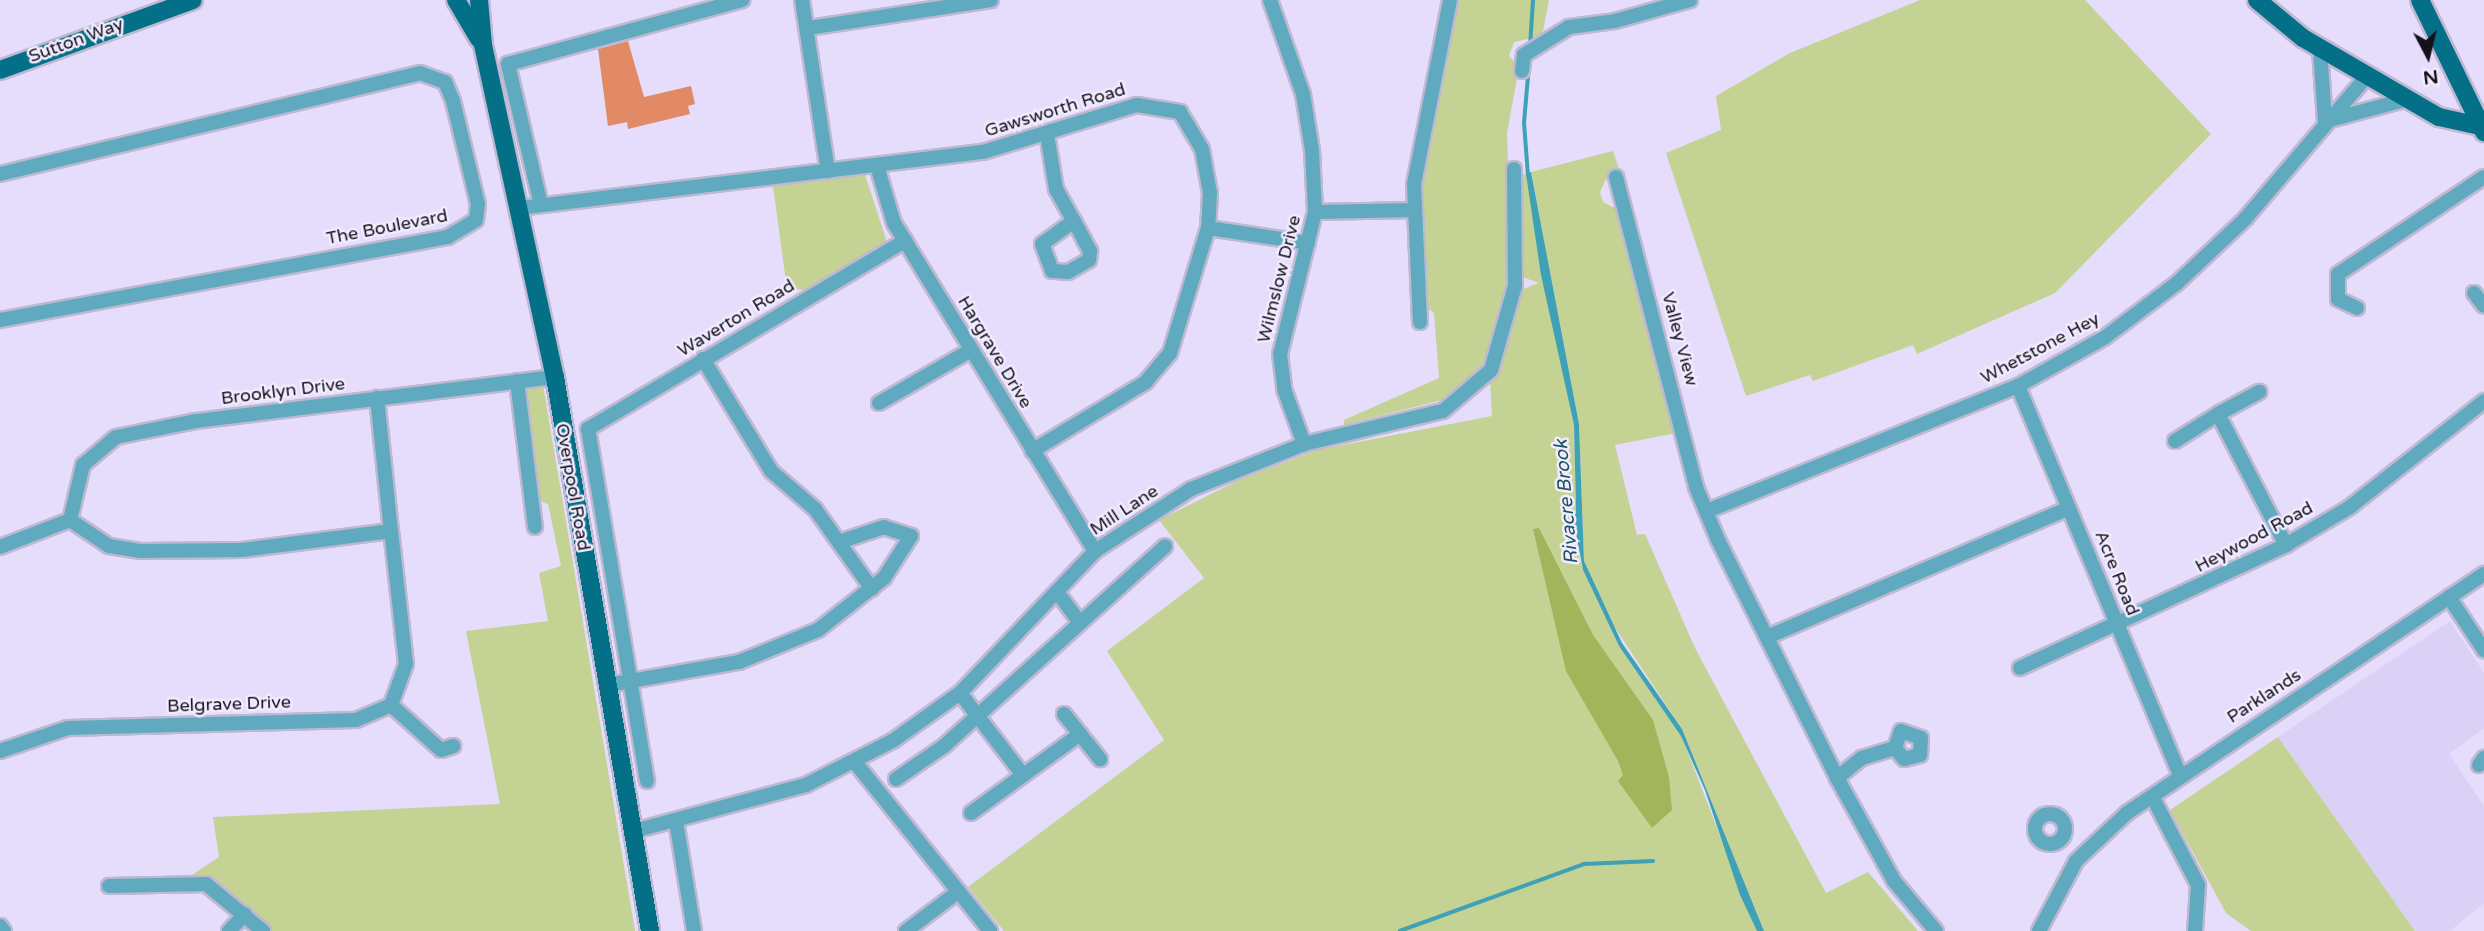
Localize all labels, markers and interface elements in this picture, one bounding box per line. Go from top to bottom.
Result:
street label: Sutton Way [26,13,126,67]
north arrow [2393,21,2463,91]
text: N [2422,65,2439,89]
street label: Gawsworth Road [982,78,1128,142]
street label: The Boulevard [325,205,449,249]
street label: Wilmslow Drive [1253,213,1305,345]
street label: Waverton Road [674,275,798,361]
street label: Valley View [1657,290,1703,388]
street label: Hargrave Drive [953,292,1037,412]
street label: Whetstone Hey [1977,308,2103,388]
street label: Brooklyn Drive [220,373,346,409]
street label: Overpool Road [551,422,595,552]
water label: Rivacre Brook [1550,439,1584,565]
street label: Mill Lane [1086,480,1162,540]
street label: Heywood Road [2191,497,2317,577]
street label: Acre Road [2090,527,2144,619]
street label: Parklands [2223,664,2305,728]
street label: Belgrave Drive [167,691,291,717]

